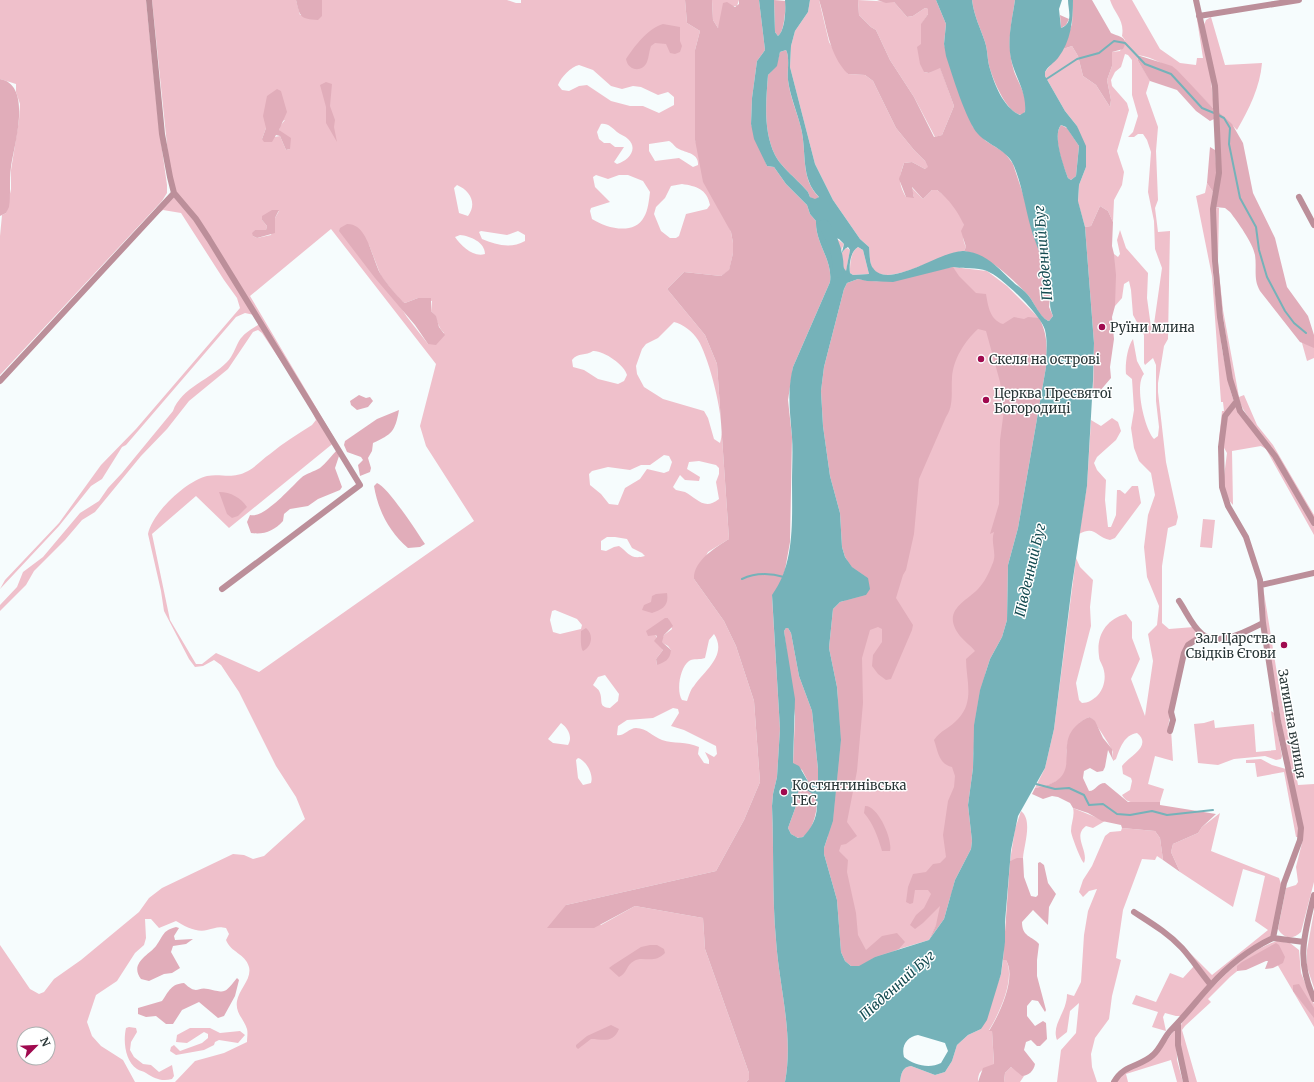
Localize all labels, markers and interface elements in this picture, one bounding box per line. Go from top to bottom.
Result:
water label: Південний Буг [1030,204,1056,301]
place label: Руїни млина [1110,319,1195,336]
marker: Руїни млина [1097,322,1107,332]
place label: Скеля на острові [989,351,1100,368]
marker: Скеля на острові [976,354,986,364]
place label: Церква Пресвятої Богородиці [994,385,1112,417]
marker: Церква Пресвятої Богородиці [981,395,991,405]
water label: Південний Буг [1010,521,1050,619]
place label: Зал Царства Свідків Єгови [1186,630,1276,662]
marker: Зал Царства Свідків Єгови [1279,640,1289,650]
street label: Затишна вулиця [1274,668,1310,780]
place label: Костянтинівська ГЕС [792,777,907,809]
marker: Костянтинівська ГЕС [779,787,789,797]
water label: Південний Буг [855,946,939,1024]
north arrow [16,1026,56,1066]
text: N [37,1035,53,1049]

